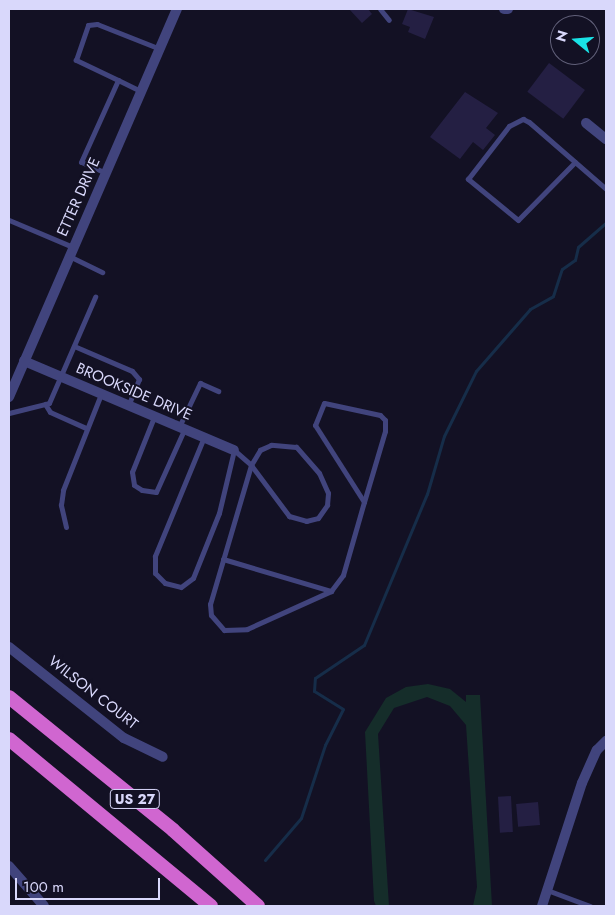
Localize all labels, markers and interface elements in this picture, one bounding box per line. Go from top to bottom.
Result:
north arrow [550,15,600,65]
text: N [550,28,573,44]
street label: ETTER DRIVE [54,155,104,239]
street label: BROOKSIDE DRIVE [73,359,195,425]
street label: WILSON COURT [45,653,141,733]
road number: US 27 [109,788,161,811]
scale bar [18,868,162,900]
text: 100 m [23,876,64,898]

